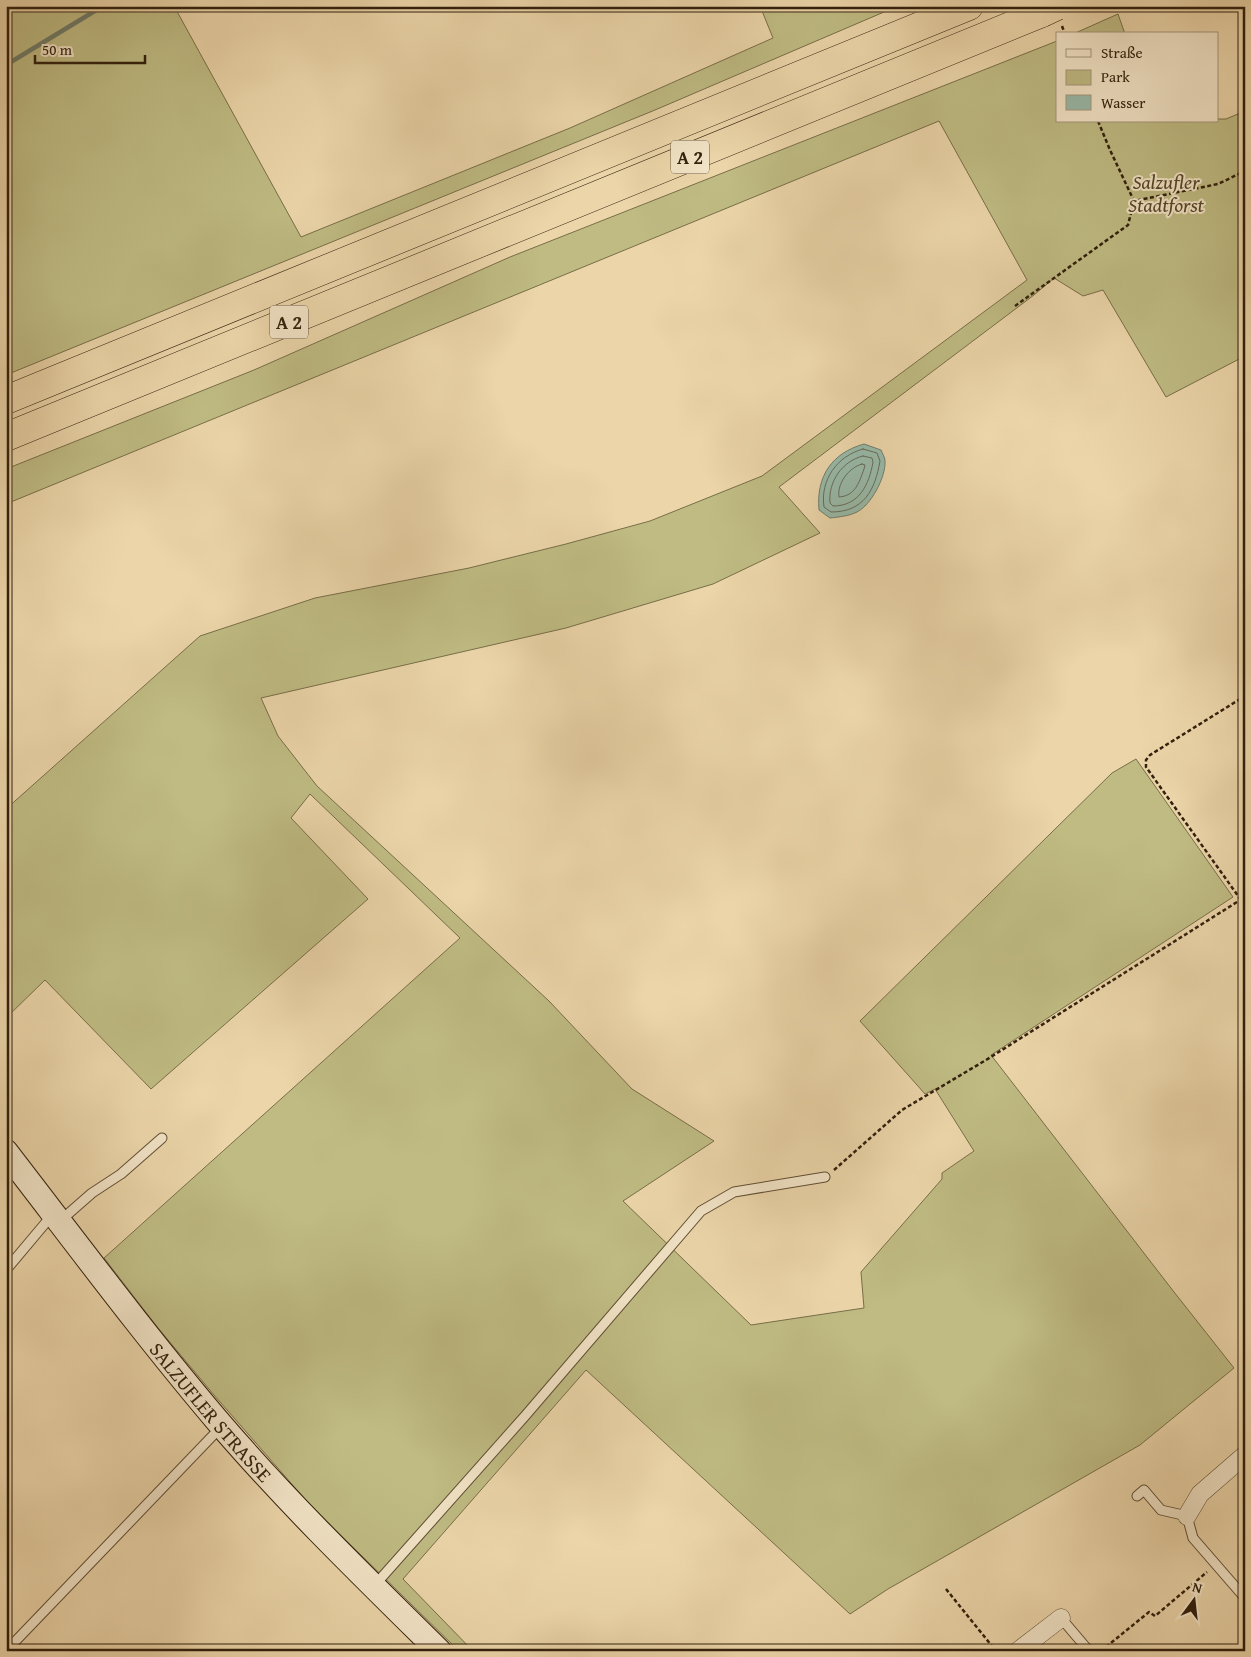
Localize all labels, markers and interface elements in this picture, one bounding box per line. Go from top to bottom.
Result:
scale bar [35,32,145,64]
legend [1056,32,1218,122]
text: 50 m [42,39,73,60]
text: Straße [1101,42,1143,63]
text: Park [1101,66,1130,87]
text: Wasser [1101,92,1145,113]
road number: A 2 [671,140,709,173]
park label: Salzufler Stadtforst [1128,167,1205,219]
road number: A 2 [270,306,308,338]
street label: SALZUFLER STRASSE [144,1335,279,1488]
north arrow [1168,1574,1218,1624]
text: N [1190,1577,1205,1598]

